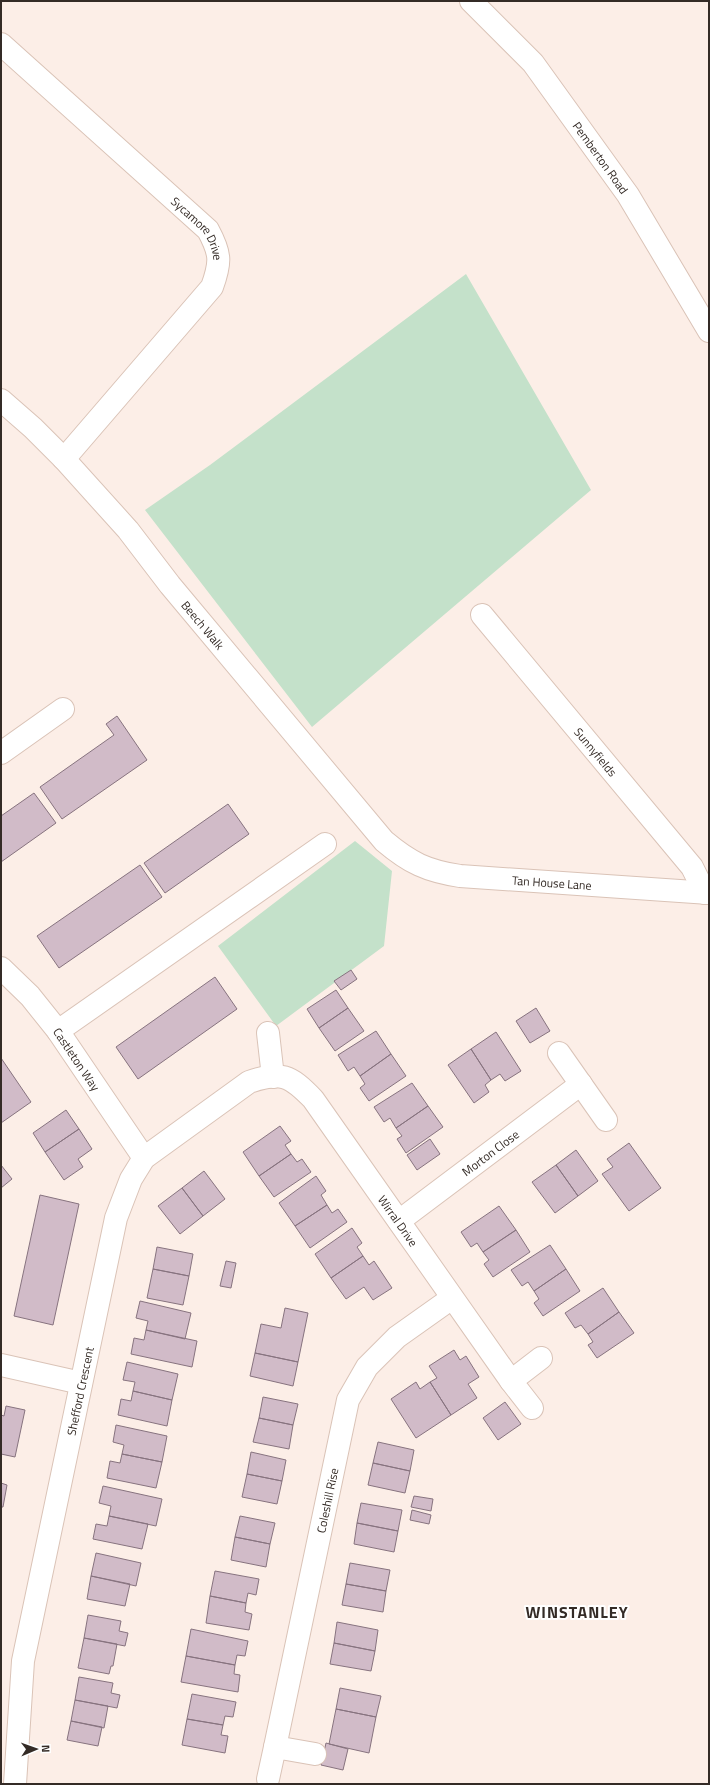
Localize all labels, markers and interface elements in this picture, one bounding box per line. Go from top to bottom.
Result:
street label: Pemberton Road [568,117,634,198]
street label: Sycamore Drive [167,192,228,261]
street label: Beech Walk [177,596,230,654]
street label: Sunnyfields [570,723,622,781]
street label: Tan House Lane [512,870,592,894]
street label: Castleton Way [49,1023,105,1095]
street label: Morton Close [457,1125,523,1180]
street label: Wirral Drive [374,1191,423,1250]
street label: Shefford Crescent [61,1344,98,1437]
street label: Coleshill Rise [311,1466,343,1535]
district label: WINSTANLEY [525,1600,629,1624]
north arrow [16,1729,56,1769]
text: N [38,1745,54,1753]

